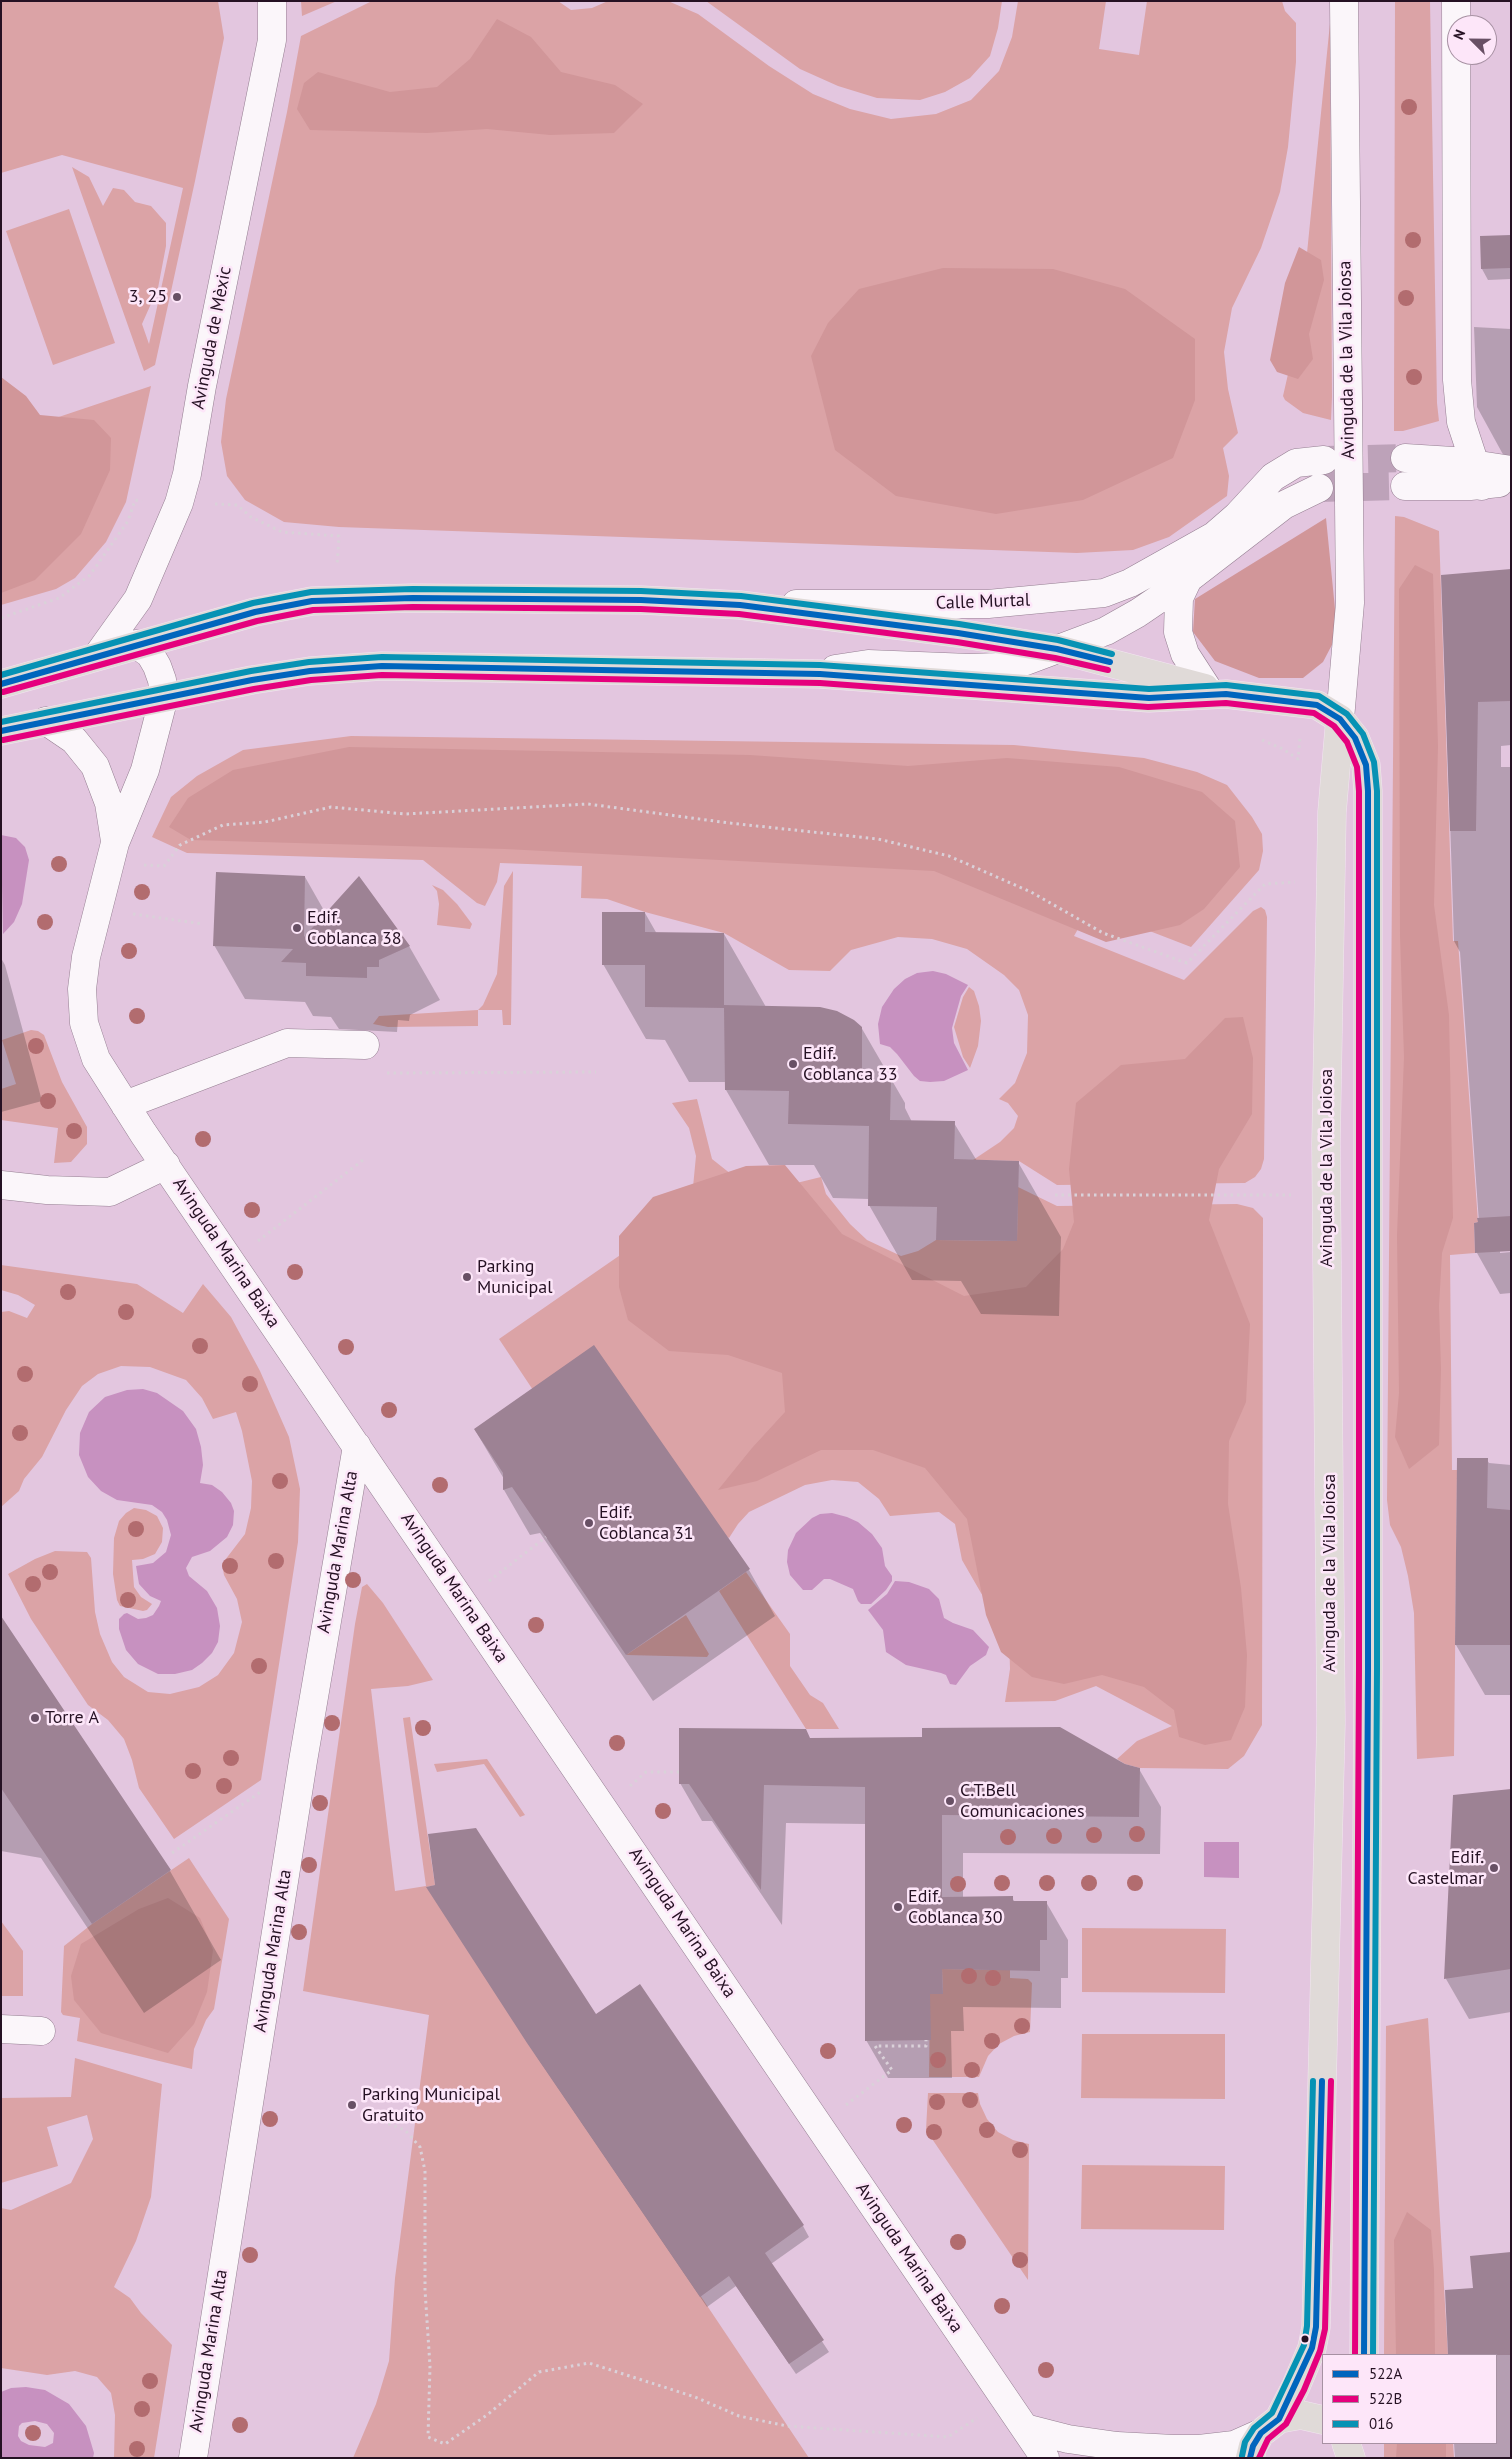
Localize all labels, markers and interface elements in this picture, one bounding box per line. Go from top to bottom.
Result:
north arrow [1447,15,1497,65]
text: N [1449,27,1469,42]
street label: Avinguda de la Vila Joiosa [1334,261,1360,459]
street label: Avinguda de Mèxic [188,265,236,411]
place label: 3, 25 [129,286,167,308]
marker: 3, 25 [171,291,183,303]
street label: Calle Murtal [936,590,1030,614]
place label: Edif. Coblanca 38 [307,907,402,950]
marker: Edif. Coblanca 38 [291,922,303,934]
place label: Edif. Coblanca 33 [803,1043,898,1086]
marker: Edif. Coblanca 33 [787,1058,799,1070]
street label: Avinguda de la Vila Joiosa [1316,1069,1338,1267]
street label: Avinguda Marina Baixa [168,1174,284,1332]
place label: Parking Municipal [477,1256,552,1298]
marker: Parking Municipal [461,1271,473,1283]
street label: Avinguda Marina Alta [313,1469,363,1635]
street label: Avinguda de la Vila Joiosa [1319,1474,1341,1672]
place label: Edif. Coblanca 31 [599,1502,694,1545]
street label: Avinguda Marina Baixa [396,1509,512,1667]
marker: Edif. Coblanca 31 [583,1517,595,1529]
place label: Torre A [45,1707,99,1729]
marker: Torre A [29,1712,41,1724]
place label: C.T.Bell Comunicaciones [960,1780,1084,1822]
marker: C.T.Bell Comunicaciones [944,1795,956,1807]
street label: Avinguda Marina Baixa [624,1844,740,2002]
place label: Edif. Castelmar [1408,1847,1484,1890]
marker: Edif. Castelmar [1488,1862,1500,1874]
street label: Avinguda Marina Alta [249,1868,297,2034]
place label: Edif. Coblanca 30 [908,1886,1003,1928]
marker: Edif. Coblanca 30 [892,1901,904,1913]
place label: Parking Municipal Gratuito [362,2084,500,2126]
marker: Parking Municipal Gratuito [346,2099,358,2111]
street label: Avinguda Marina Baixa [851,2179,967,2337]
street label: Avinguda Marina Alta [185,2268,233,2434]
unlabelled marker [1300,2334,1310,2344]
legend [1322,2354,1497,2444]
text: 522A [1369,2364,1402,2383]
text: 522B [1369,2389,1402,2408]
text: 016 [1369,2414,1394,2433]

